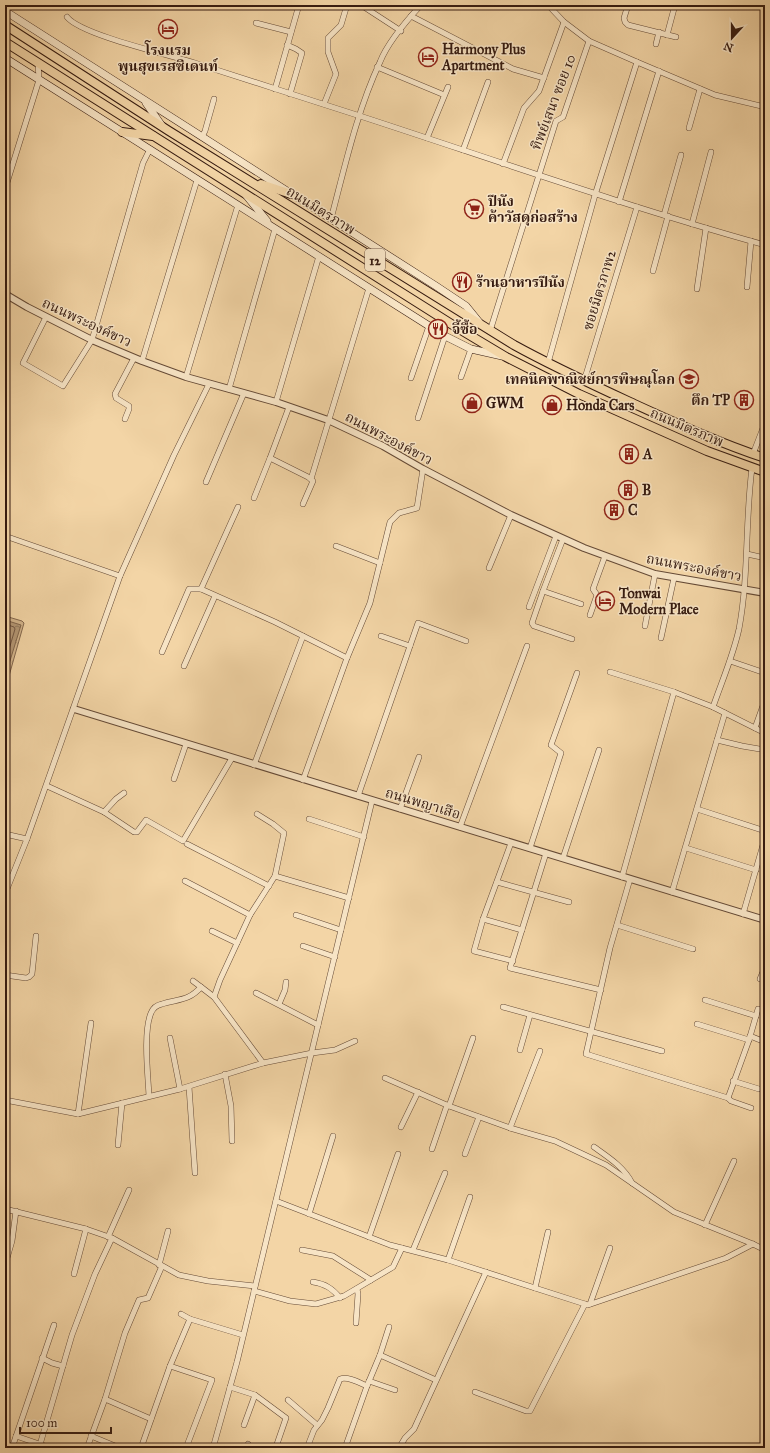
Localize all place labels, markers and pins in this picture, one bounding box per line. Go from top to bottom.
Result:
hotel icon: โรงแรม พูนสุขเรสซิเดนท์ [157,18,179,40]
place label: โรงแรม พูนสุขเรสซิเดนท์ [118,40,219,75]
place label: Harmony Plus Apartment [441,41,525,75]
hotel icon: Harmony Plus Apartment [417,46,439,68]
place label: ปีนัง ค้าวัสดุก่อสร้าง [488,193,578,226]
supermarket icon: ปีนัง ค้าวัสดุก่อสร้าง [463,198,485,220]
restaurant icon: ร้านอาหารปีนัง [451,271,473,293]
place label: ร้านอาหารปีนัง [476,274,565,291]
restaurant icon: จี้ซื้อ [427,318,449,340]
place label: จี้ซื้อ [452,319,478,338]
school or university icon: เทคนิคพาณิชย์การพิษณุโลก [678,368,700,390]
place label: เทคนิคพาณิชย์การพิษณุโลก [505,369,675,388]
building icon: ตึก TP [733,389,755,411]
shop icon: GWM [461,392,483,414]
place label: ตึก TP [691,392,730,409]
shop icon: Honda Cars [541,394,563,416]
place label: GWM [486,395,525,412]
place label: Honda Cars [566,397,634,414]
building icon: A [618,443,640,465]
place label: A [642,446,653,463]
building icon: B [617,479,639,501]
place label: B [642,482,651,499]
building icon: C [603,499,625,521]
place label: C [628,502,638,519]
place label: Tonwai Modern Place [618,585,699,618]
hotel icon: Tonwai Modern Place [594,590,616,612]

